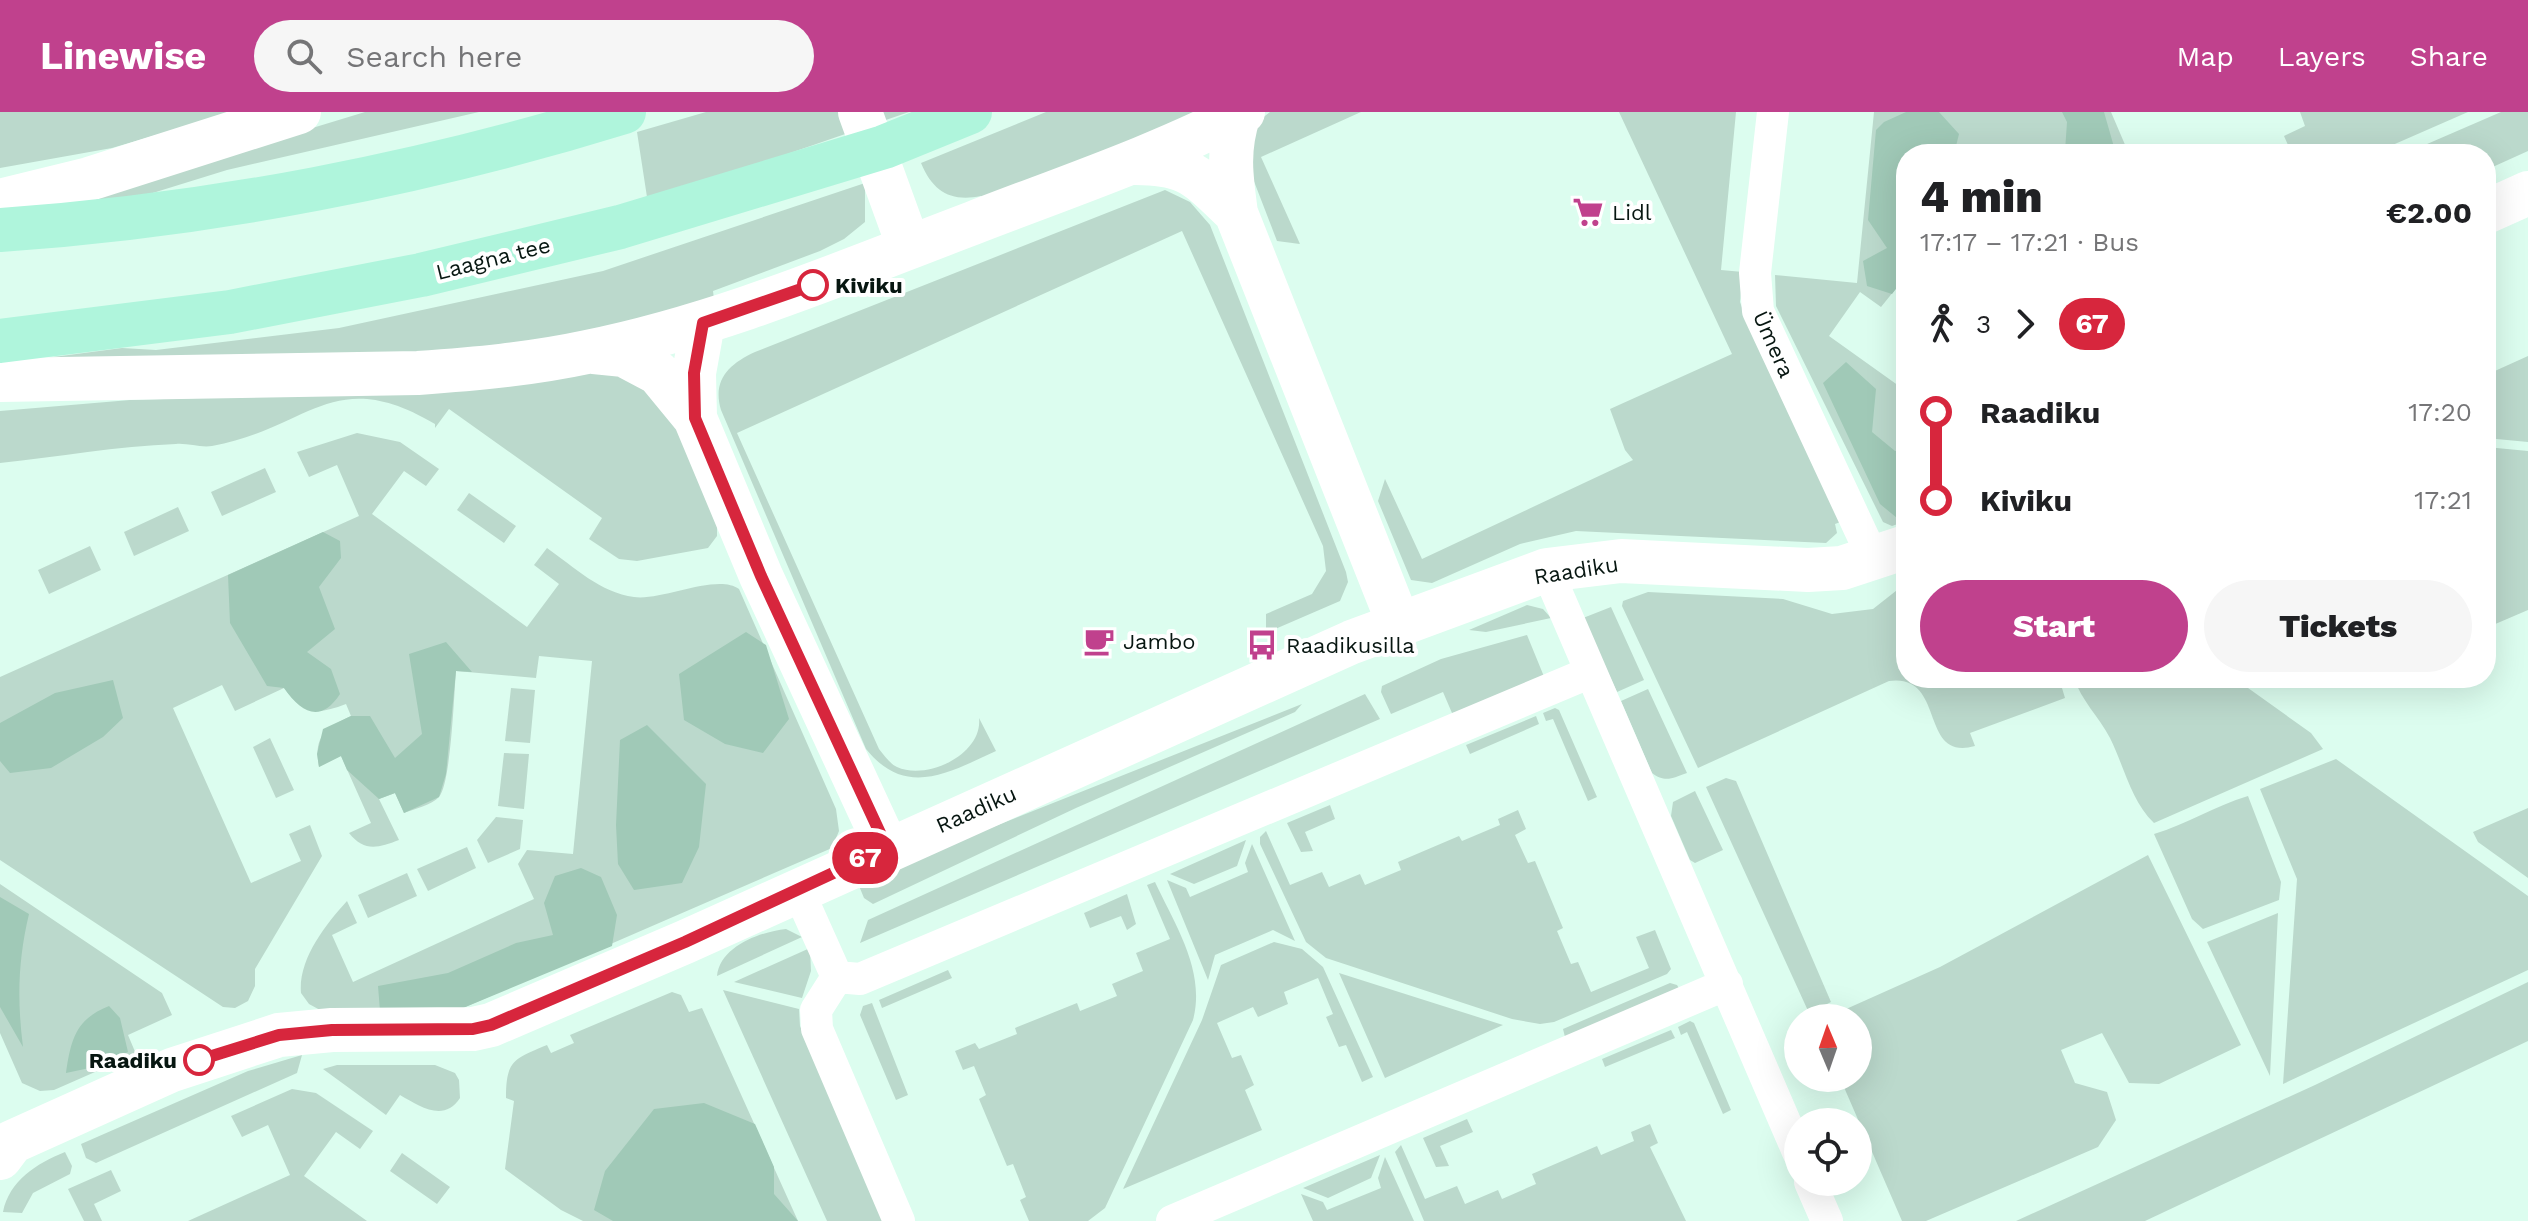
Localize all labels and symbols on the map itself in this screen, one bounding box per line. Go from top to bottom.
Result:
supermarket icon: Lidl [1571,195,1605,229]
place label: Lidl [1612,200,1652,225]
street label: Laagna tee [433,232,553,285]
marker: Kiviku [798,270,828,300]
place label: Kiviku [835,273,903,298]
street label: Ümera [1748,307,1799,381]
street label: Raadiku [1532,551,1620,590]
cafe icon: Jambo [1082,624,1116,658]
bus stop icon: Raadikusilla [1245,628,1279,662]
place label: Jambo [1123,629,1195,654]
place label: Raadikusilla [1286,633,1415,658]
street label: Raadiku [932,781,1020,838]
line badge: 67 [829,832,901,884]
north arrow [1784,1004,1872,1092]
marker: Raadiku [184,1045,214,1075]
place label: Raadiku [89,1048,177,1073]

